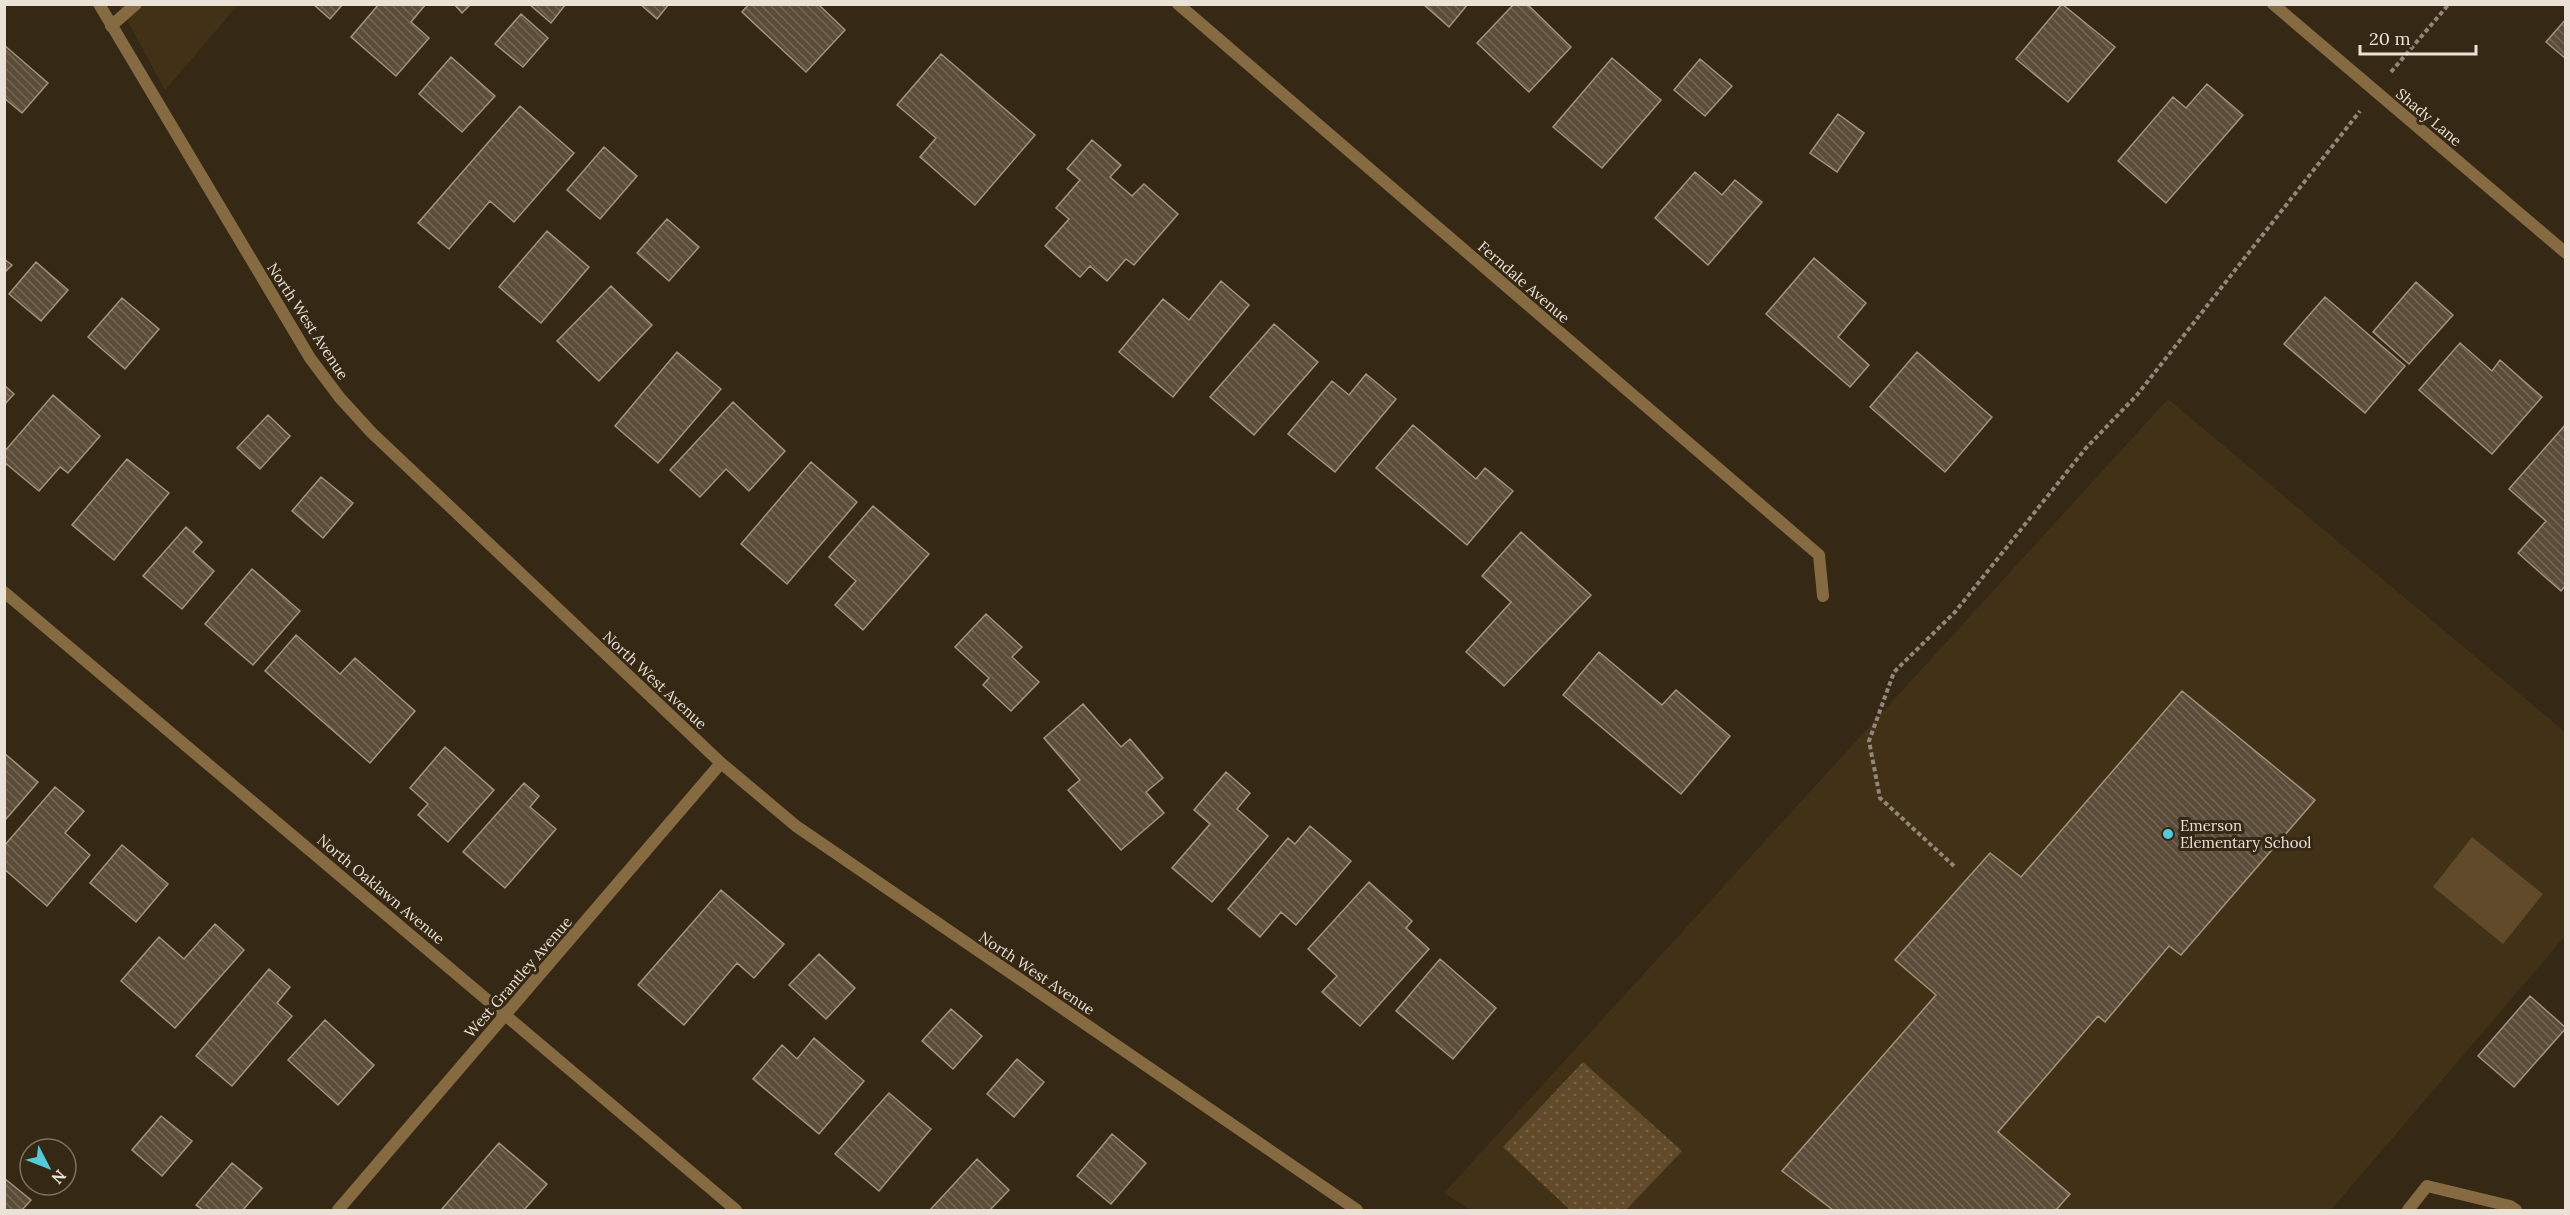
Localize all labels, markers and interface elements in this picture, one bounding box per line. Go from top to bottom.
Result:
scale bar [2360,18,2476,56]
text: 20 m [2369,27,2411,50]
street label: Shady Lane [2392,84,2466,150]
street label: Ferndale Avenue [1474,237,1574,327]
street label: North West Avenue [263,259,353,383]
street label: North West Avenue [599,627,711,733]
place label: Emerson Elementary School [2180,816,2311,852]
marker: Emerson Elementary School [2161,827,2175,841]
street label: North Oaklawn Avenue [313,830,449,948]
street label: West Grantley Avenue [460,913,576,1041]
street label: North West Avenue [976,927,1098,1019]
north arrow [18,1137,78,1197]
text: N [48,1166,71,1188]

